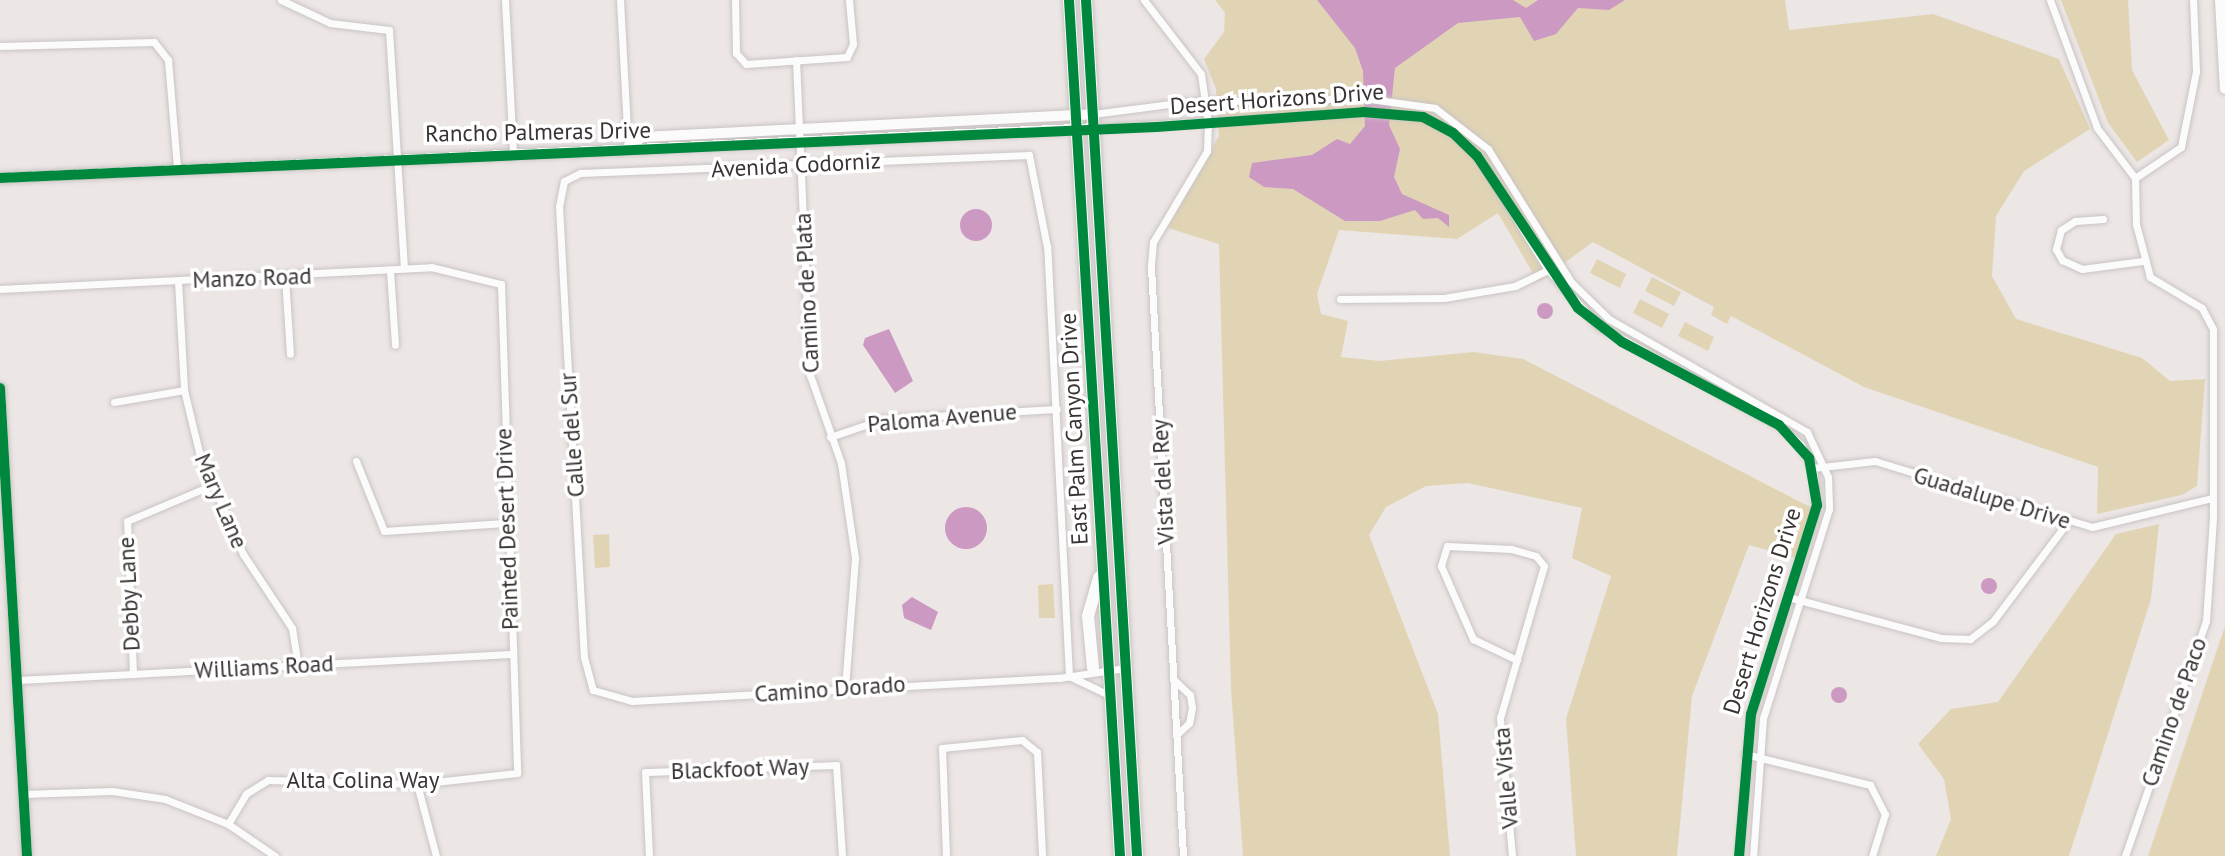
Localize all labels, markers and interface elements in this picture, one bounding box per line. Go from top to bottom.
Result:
street label: Desert Horizons Drive [1169,78,1385,120]
street label: Rancho Palmeras Drive [425,116,651,148]
street label: Avenida Codorniz [710,147,882,183]
street label: Camino de Plata [789,212,825,374]
street label: Manzo Road [192,262,312,294]
street label: East Palm Canyon Drive [1054,312,1094,546]
street label: Calle del Sur [554,372,590,498]
street label: Paloma Avenue [866,398,1018,438]
street label: Vista del Rey [1146,419,1180,545]
street label: Painted Desert Drive [490,428,524,630]
street label: Mary Lane [188,449,254,553]
street label: Guadalupe Drive [1910,461,2074,535]
street label: Desert Horizons Drive [1717,504,1807,718]
street label: Debby Lane [112,536,146,652]
street label: Camino de Paco [2136,634,2212,790]
street label: Williams Road [194,650,334,684]
street label: Camino Dorado [754,670,906,708]
street label: Valle Vista [1488,726,1524,830]
street label: Blackfoot Way [670,753,810,785]
street label: Alta Colina Way [286,766,440,794]

